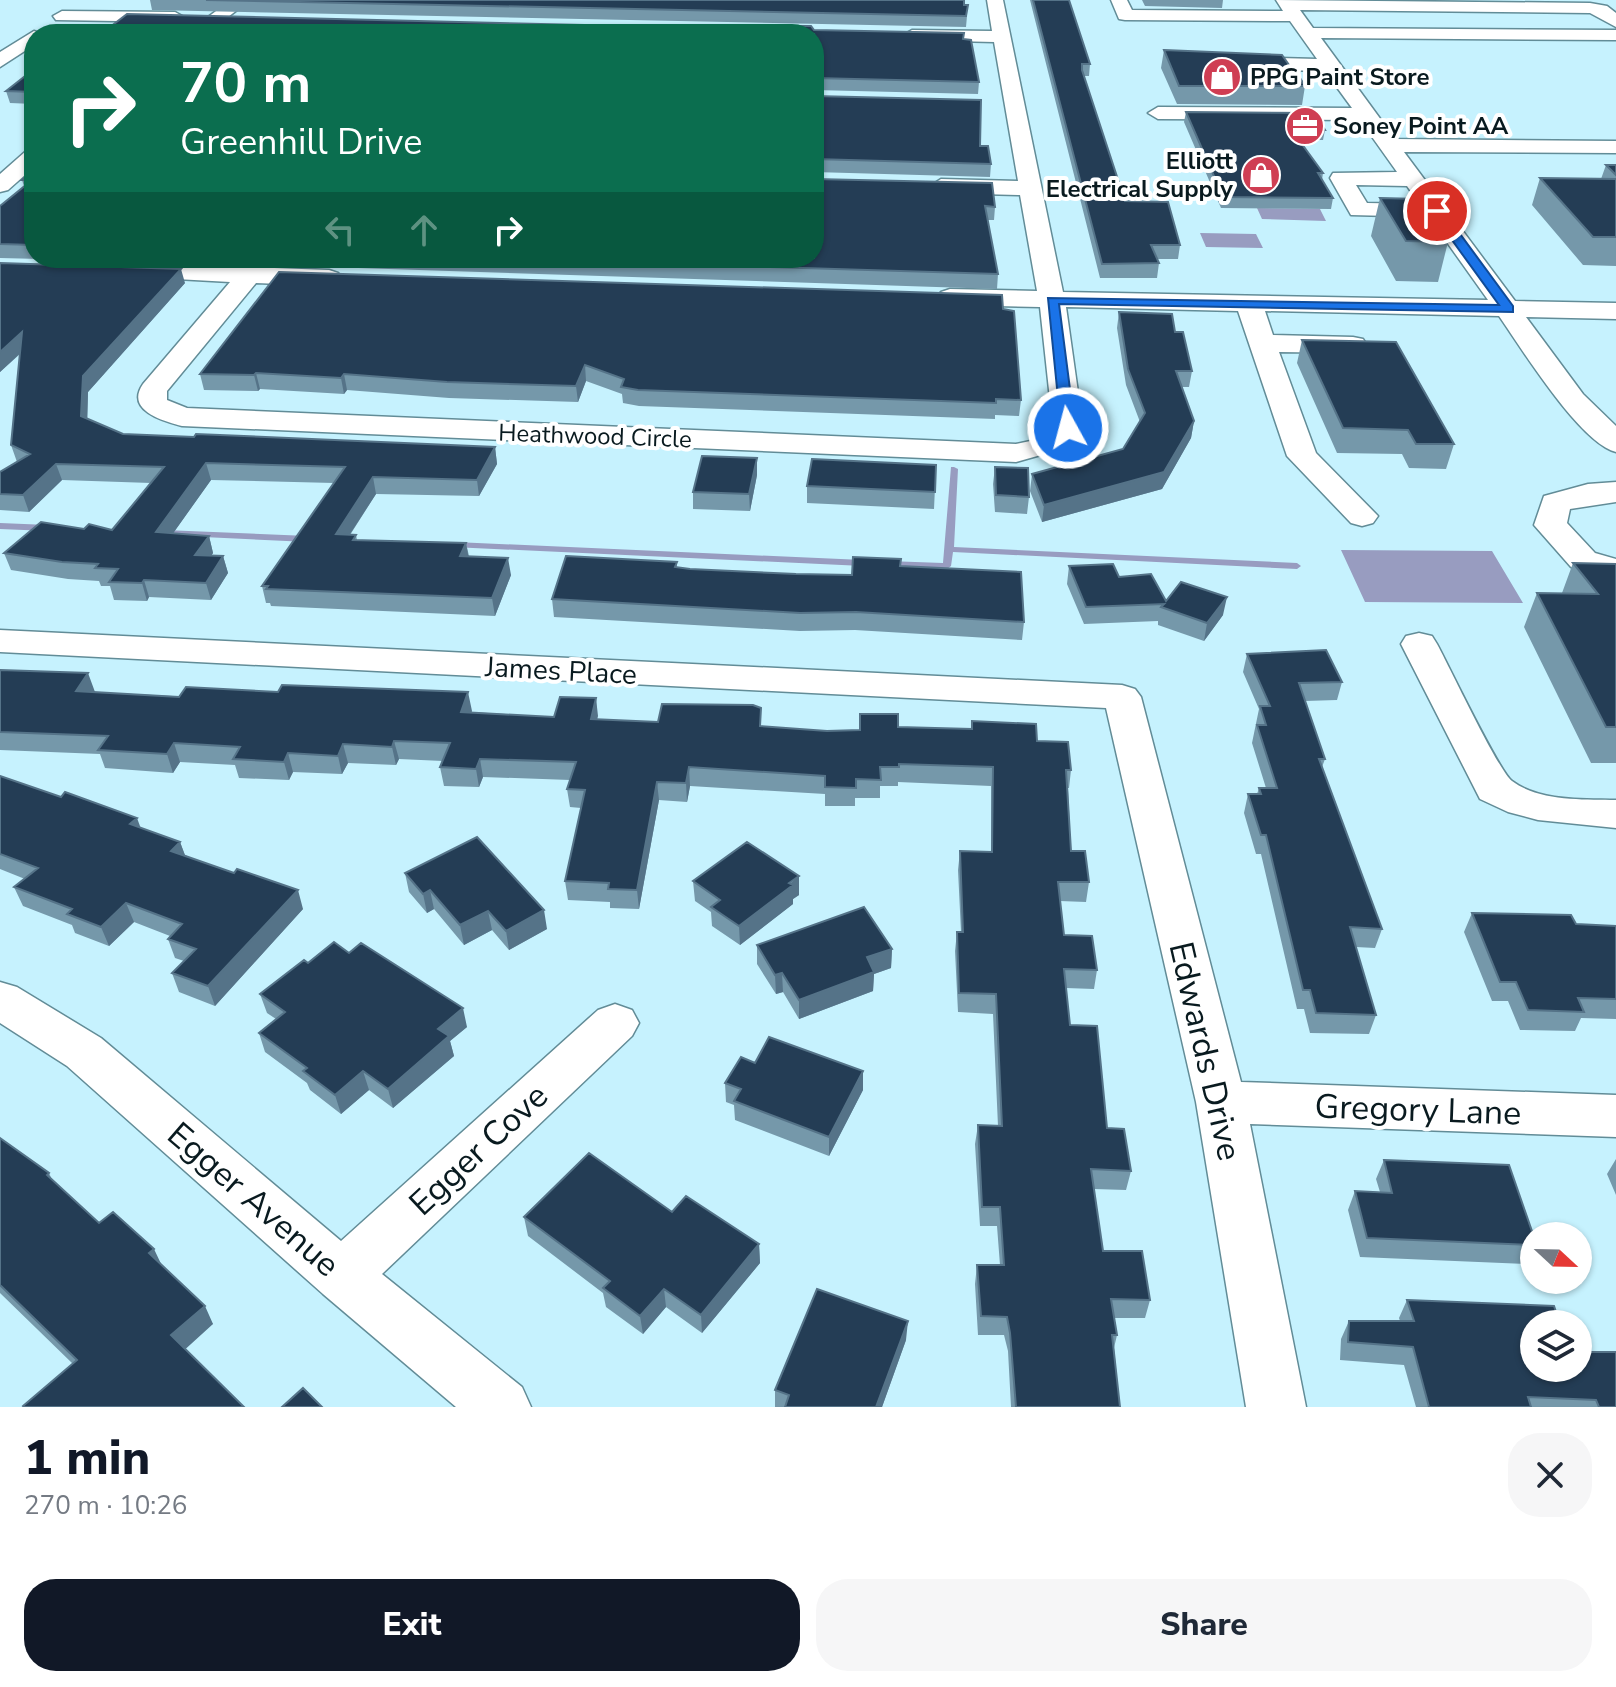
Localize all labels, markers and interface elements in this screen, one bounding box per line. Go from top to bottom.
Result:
text: 70 m [180,45,311,122]
icon: right [48,56,152,160]
shop icon: PPG Paint Store [1201,56,1243,98]
place label: PPG Paint Store [1250,61,1430,93]
office icon: Soney Point AA [1284,105,1326,147]
place label: Soney Point AA [1333,110,1509,142]
text: Greenhill Drive [180,118,422,167]
place label: Elliott Electrical Supply [1046,145,1234,205]
shop icon: Elliott Electrical Supply [1240,154,1282,196]
pin [1403,177,1471,245]
icon: arrive [1415,189,1459,233]
icon: left [318,208,362,252]
icon: ahead [402,208,446,252]
icon: right [486,208,530,252]
position arrow [1026,386,1110,470]
street label: Heathwood Circle [498,417,692,455]
street label: James Place [483,648,638,694]
street label: Edwards Drive [1157,937,1253,1165]
street label: Egger Cove [399,1073,558,1226]
street label: Gregory Lane [1314,1083,1522,1137]
street label: Egger Avenue [157,1112,349,1287]
north arrow [1520,1222,1592,1294]
map controls [1520,1222,1592,1382]
button: layers [1520,1310,1592,1382]
text: 1 min [24,1425,150,1491]
button: close [1508,1433,1592,1517]
text: 270 m · 10:26 [24,1488,187,1523]
button: Exit [24,1579,800,1671]
button: Share [816,1579,1592,1671]

